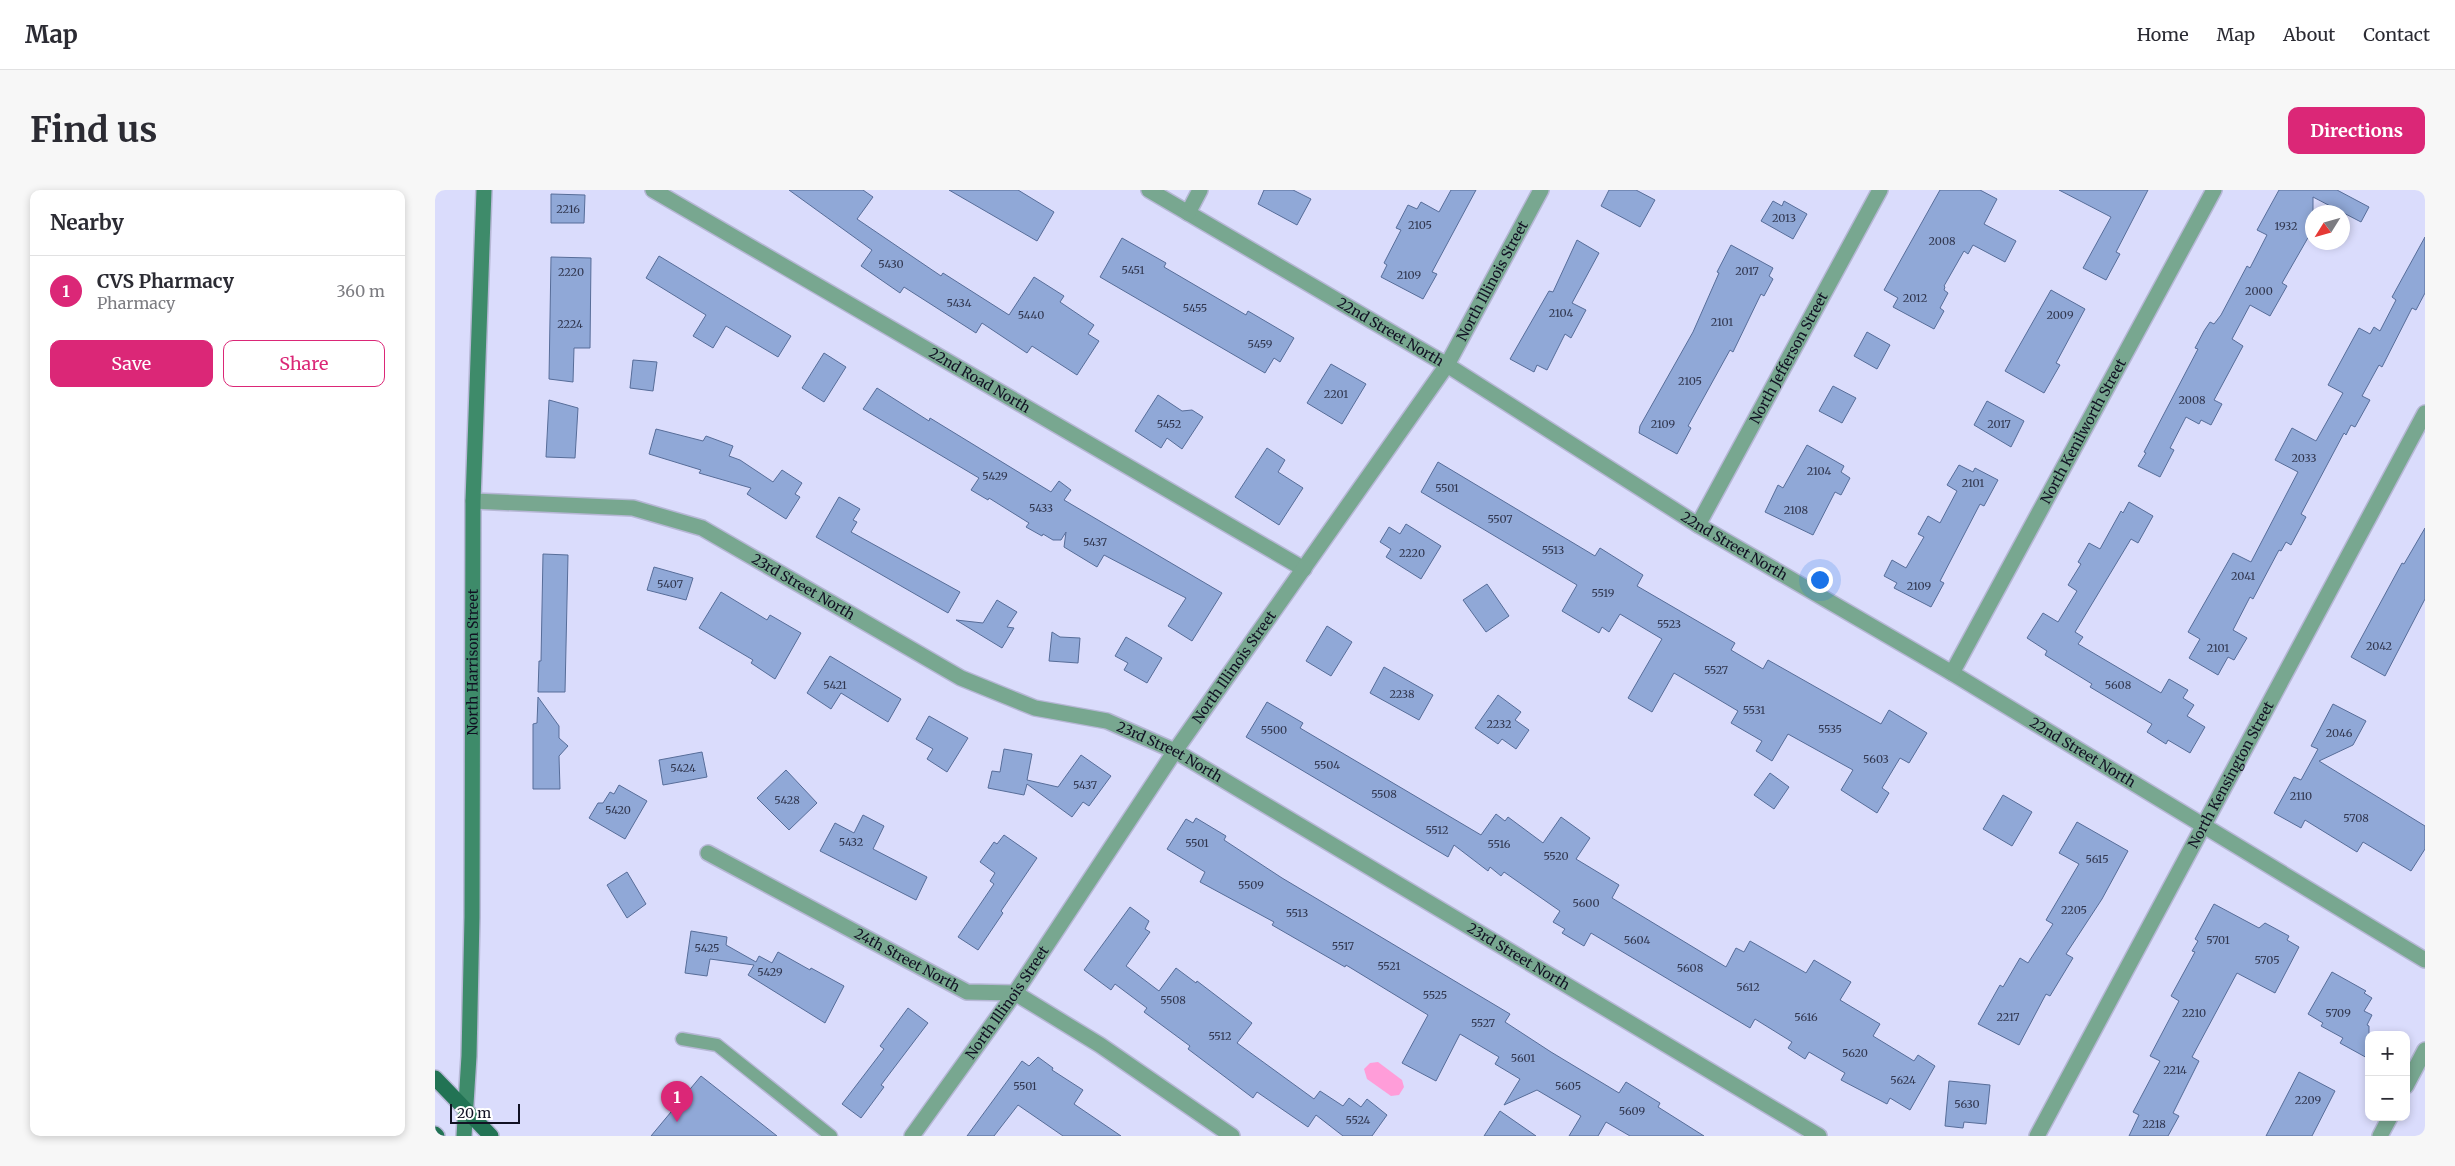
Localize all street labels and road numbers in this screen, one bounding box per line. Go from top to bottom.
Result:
street label: North Illinois Street [1453,217,1532,344]
street label: North Jefferson Street [1746,289,1832,427]
street label: 22nd Street North [1334,293,1447,370]
street label: 22nd Road North [926,344,1034,417]
street label: North Kenilworth Street [2036,355,2130,507]
street label: 22nd Street North [1678,507,1791,584]
street label: 23rd Street North [748,550,858,624]
street label: North Harrison Street [463,588,482,736]
street label: North Illinois Street [1188,607,1280,727]
street label: North Kensington Street [2184,697,2278,852]
street label: 22nd Street North [2026,713,2139,791]
street label: 23rd Street North [1114,717,1226,786]
street label: 23rd Street North [1464,919,1573,994]
street label: 24th Street North [851,924,963,996]
street label: North Illinois Street [961,942,1053,1062]

